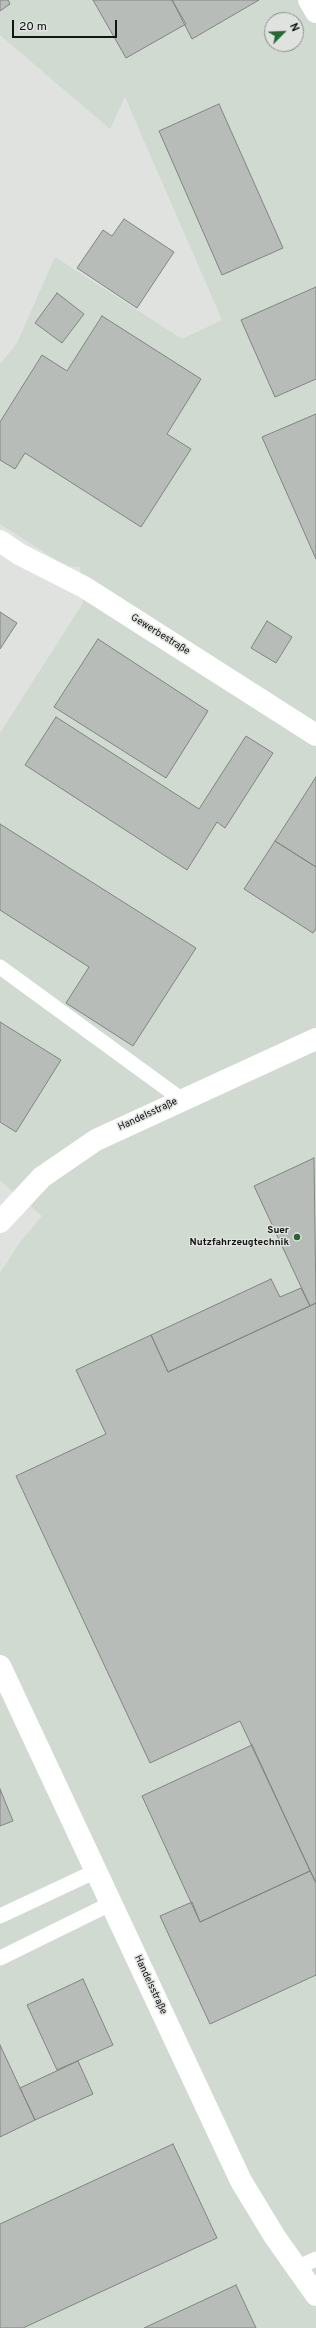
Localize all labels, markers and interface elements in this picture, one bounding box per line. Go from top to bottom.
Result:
scale bar [14,12,119,38]
north arrow [264,12,304,52]
text: 20 m [19,19,47,35]
text: N [286,21,302,34]
street label: Gewerbestraße [128,612,192,658]
street label: Handelsstraße [116,1096,180,1134]
place label: Suer Nutzfahrzeugtechnik [190,1225,289,1248]
marker: Suer Nutzfahrzeugtechnik [292,1232,302,1242]
street label: Handelsstraße [131,1953,169,2017]

